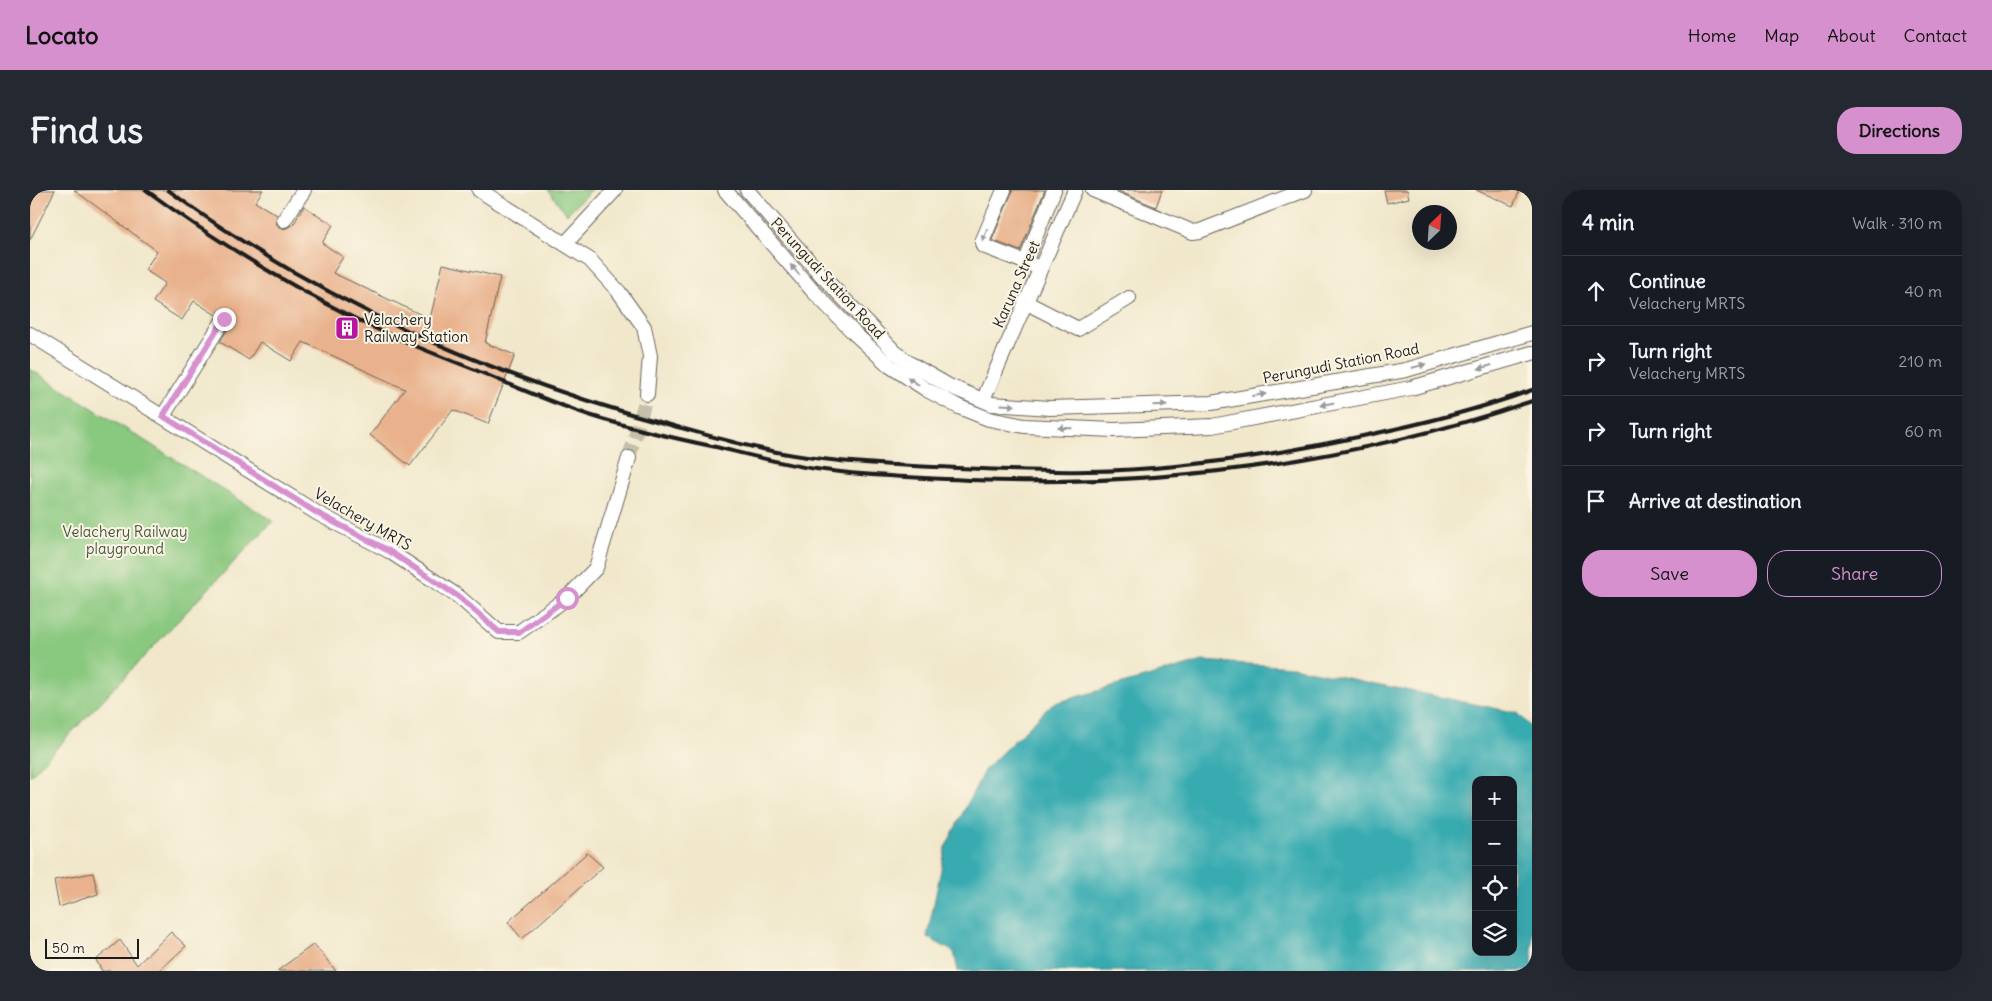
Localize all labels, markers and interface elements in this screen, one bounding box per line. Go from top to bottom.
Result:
text: Locato [25,20,99,50]
text: Home [1688,24,1736,47]
text: Map [1764,24,1799,47]
text: About [1827,24,1875,47]
text: Contact [1903,24,1967,47]
button: Directions [1837,107,1962,154]
text: Find us [30,108,143,152]
north arrow [1412,205,1457,250]
text: 4 min [1582,209,1634,236]
street label: Perungudi Station Road [767,213,889,343]
text: Walk · 310 m [1852,213,1942,233]
one-way arrow [981,228,989,242]
street label: Karuna Street [988,237,1044,331]
one-way arrow [789,263,800,276]
text: Continue [1629,269,1706,293]
icon: ahead [1582,277,1610,305]
text: 40 m [1904,281,1942,301]
text: Velachery MRTS [1629,293,1745,313]
route end [213,308,236,331]
place label: Velachery Railway Station [364,310,469,346]
building icon: Velachery Railway Station [334,315,360,341]
street label: Perungudi Station Road [1261,338,1421,387]
text: Turn right [1629,339,1712,363]
icon: right [1582,347,1610,375]
text: 210 m [1899,351,1942,371]
one-way arrow [1411,362,1427,370]
one-way arrow [1478,363,1493,371]
text: Velachery MRTS [1629,363,1745,383]
one-way arrow [906,376,919,386]
one-way arrow [1252,391,1268,399]
one-way arrow [1153,400,1169,408]
one-way arrow [1320,400,1335,408]
one-way arrow [1000,401,1016,409]
icon: right [1582,417,1610,445]
text: Turn right [1629,419,1712,443]
text: 60 m [1904,421,1942,441]
one-way arrow [1057,423,1073,431]
street label: Velachery MRTS [311,484,415,554]
icon: arrive [1582,487,1610,515]
text: Arrive at destination [1629,489,1802,513]
park label: Velachery Railway playground [63,522,187,558]
button: Save [1582,550,1757,597]
button: Share [1767,550,1942,597]
route start [556,587,579,610]
map controls [1472,776,1517,956]
button: + [1472,776,1517,821]
button: − [1472,821,1517,866]
button: locate [1472,866,1517,911]
button: layers [1472,911,1517,956]
scale bar [45,936,139,959]
text: 50 m [52,939,85,957]

